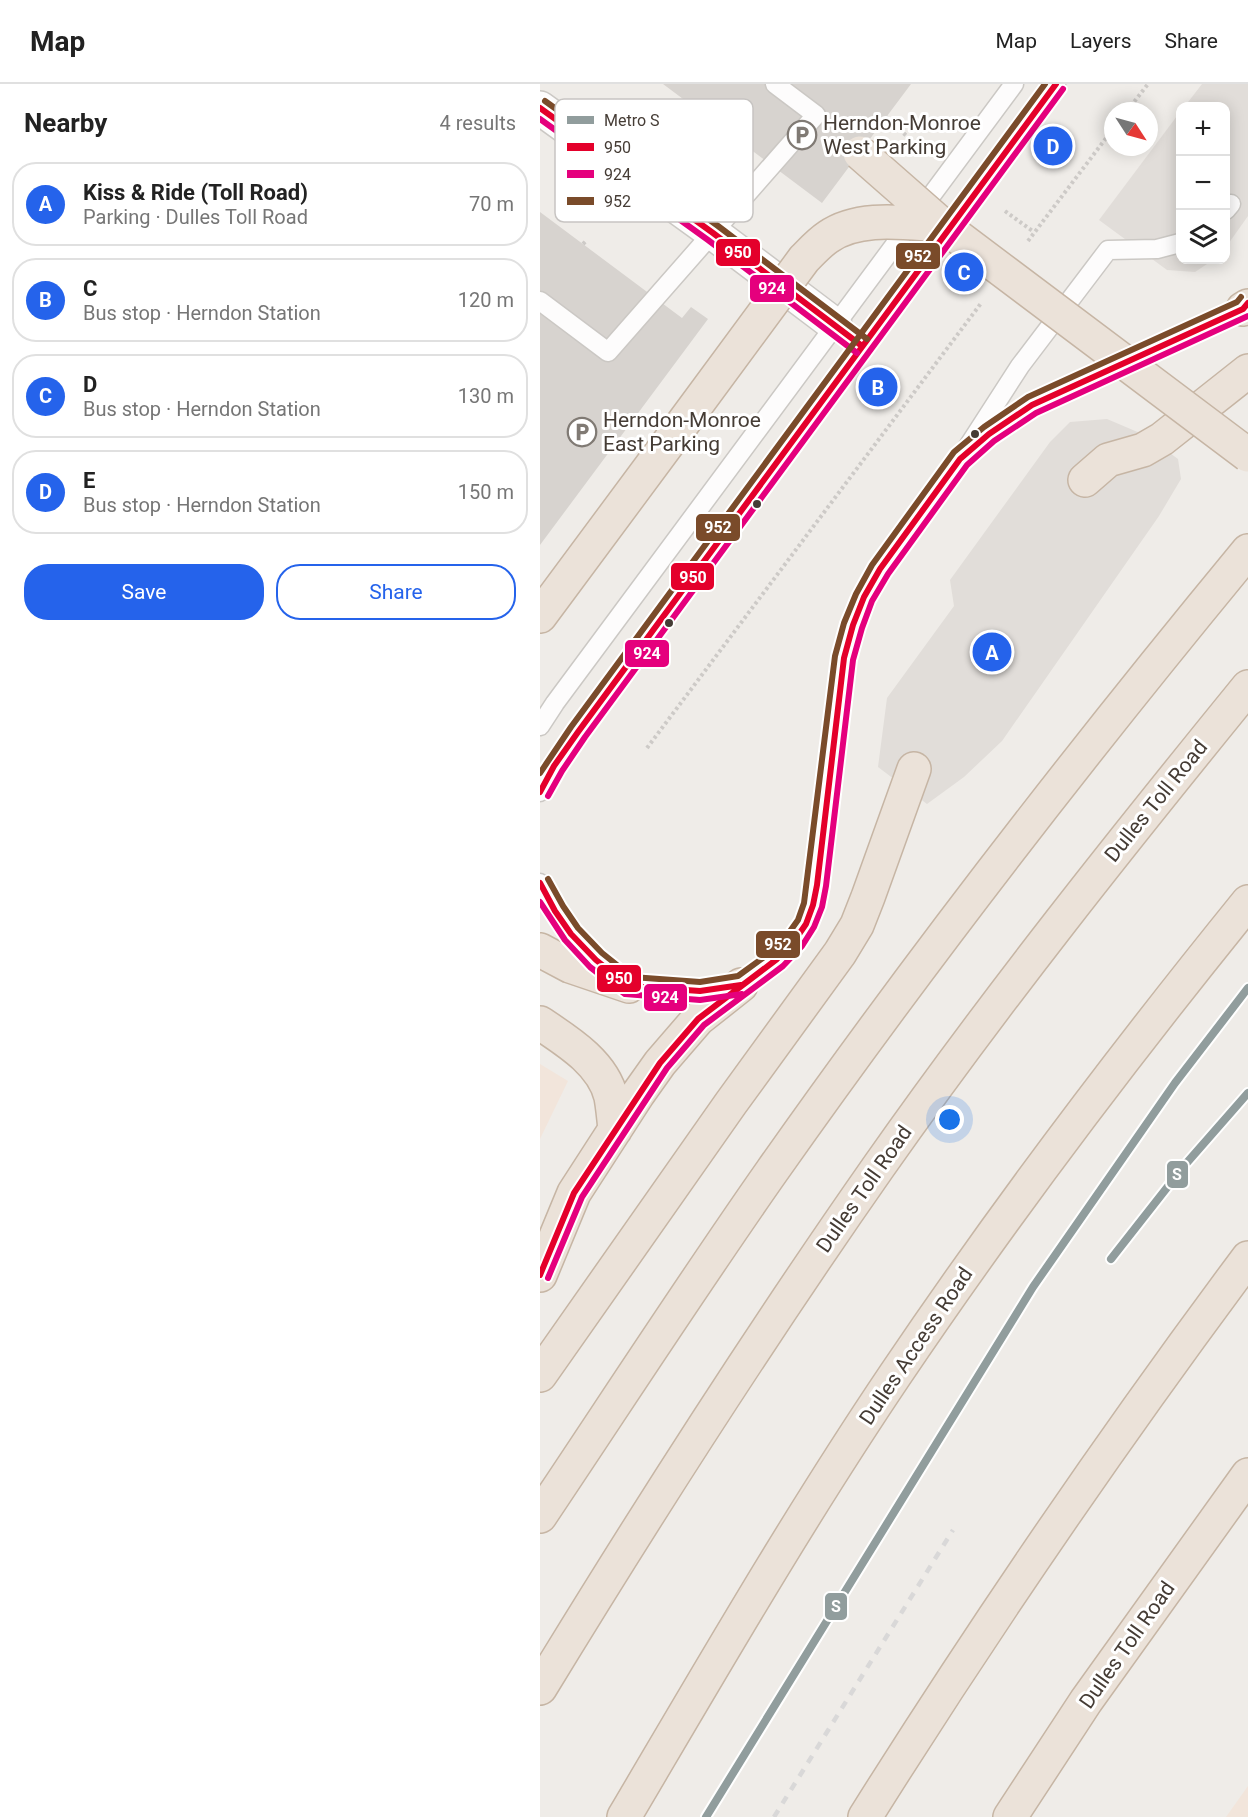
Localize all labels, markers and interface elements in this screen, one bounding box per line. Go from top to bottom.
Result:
text: Map [30,25,85,58]
text: Map [995,29,1037,53]
text: Layers [1070,29,1131,53]
text: Share [1164,29,1218,53]
legend [555,99,753,222]
north arrow [1104,102,1158,156]
map controls [1176,102,1230,264]
button: + [1176,102,1230,156]
text: Nearby [24,108,107,138]
text: 4 results [440,111,516,135]
text: Metro S [604,111,660,130]
place label: Herndon-Monroe West Parking [823,111,981,159]
parking icon: Herndon-Monroe West Parking [786,119,818,151]
pin: D [1034,124,1072,168]
text: 950 [604,138,631,157]
button: − [1176,156,1230,210]
text: 924 [604,165,631,184]
text: Kiss & Ride (Toll Road) [83,180,308,205]
text: A [39,192,52,216]
text: 70 m [469,192,514,216]
text: 952 [604,192,631,211]
text: Parking · Dulles Toll Road [83,205,308,229]
button: layers [1176,210,1230,264]
line badge: 950 [715,238,761,267]
line badge: 952 [895,242,941,270]
text: 950 [724,243,752,262]
text: 952 [904,247,932,266]
pin: C [944,250,984,294]
line badge: 924 [749,274,795,303]
text: C [83,276,97,301]
text: 924 [758,279,786,298]
text: B [39,288,52,312]
text: 120 m [458,288,514,312]
text: Bus stop · Herndon Station [83,301,321,325]
pin: B [858,364,898,410]
text: D [83,372,97,397]
text: C [39,384,52,408]
text: 130 m [458,384,514,408]
text: Bus stop · Herndon Station [83,397,321,421]
place label: Herndon-Monroe East Parking [603,408,761,456]
parking icon: Herndon-Monroe East Parking [566,416,598,448]
unlabelled marker [969,428,981,440]
text: E [83,468,95,493]
text: D [39,480,52,504]
text: 150 m [458,480,514,504]
text: Bus stop · Herndon Station [83,493,321,517]
unlabelled marker [751,498,763,510]
line badge: 952 [695,513,741,542]
text: 952 [704,518,732,537]
line badge: 950 [670,562,715,591]
button: Save [24,564,264,620]
button: Share [276,564,516,620]
text: 950 [679,568,707,587]
unlabelled marker [663,617,675,629]
pin: A [972,630,1012,674]
line badge: 924 [624,639,670,668]
text: 924 [633,644,661,663]
street label: Dulles Toll Road [1100,735,1212,867]
line badge: 952 [755,930,801,959]
text: 952 [764,935,792,954]
line badge: 950 [596,964,642,993]
text: 950 [605,969,633,988]
line badge: 924 [643,983,688,1012]
text: 924 [651,988,679,1007]
your location [935,1105,964,1134]
street label: Dulles Toll Road [811,1121,917,1257]
line badge: S [1166,1160,1189,1189]
text: S [1172,1165,1182,1184]
street label: Dulles Access Road [854,1263,978,1429]
street label: Dulles Toll Road [1074,1577,1180,1713]
line badge: S [824,1592,848,1621]
text: S [831,1597,841,1616]

